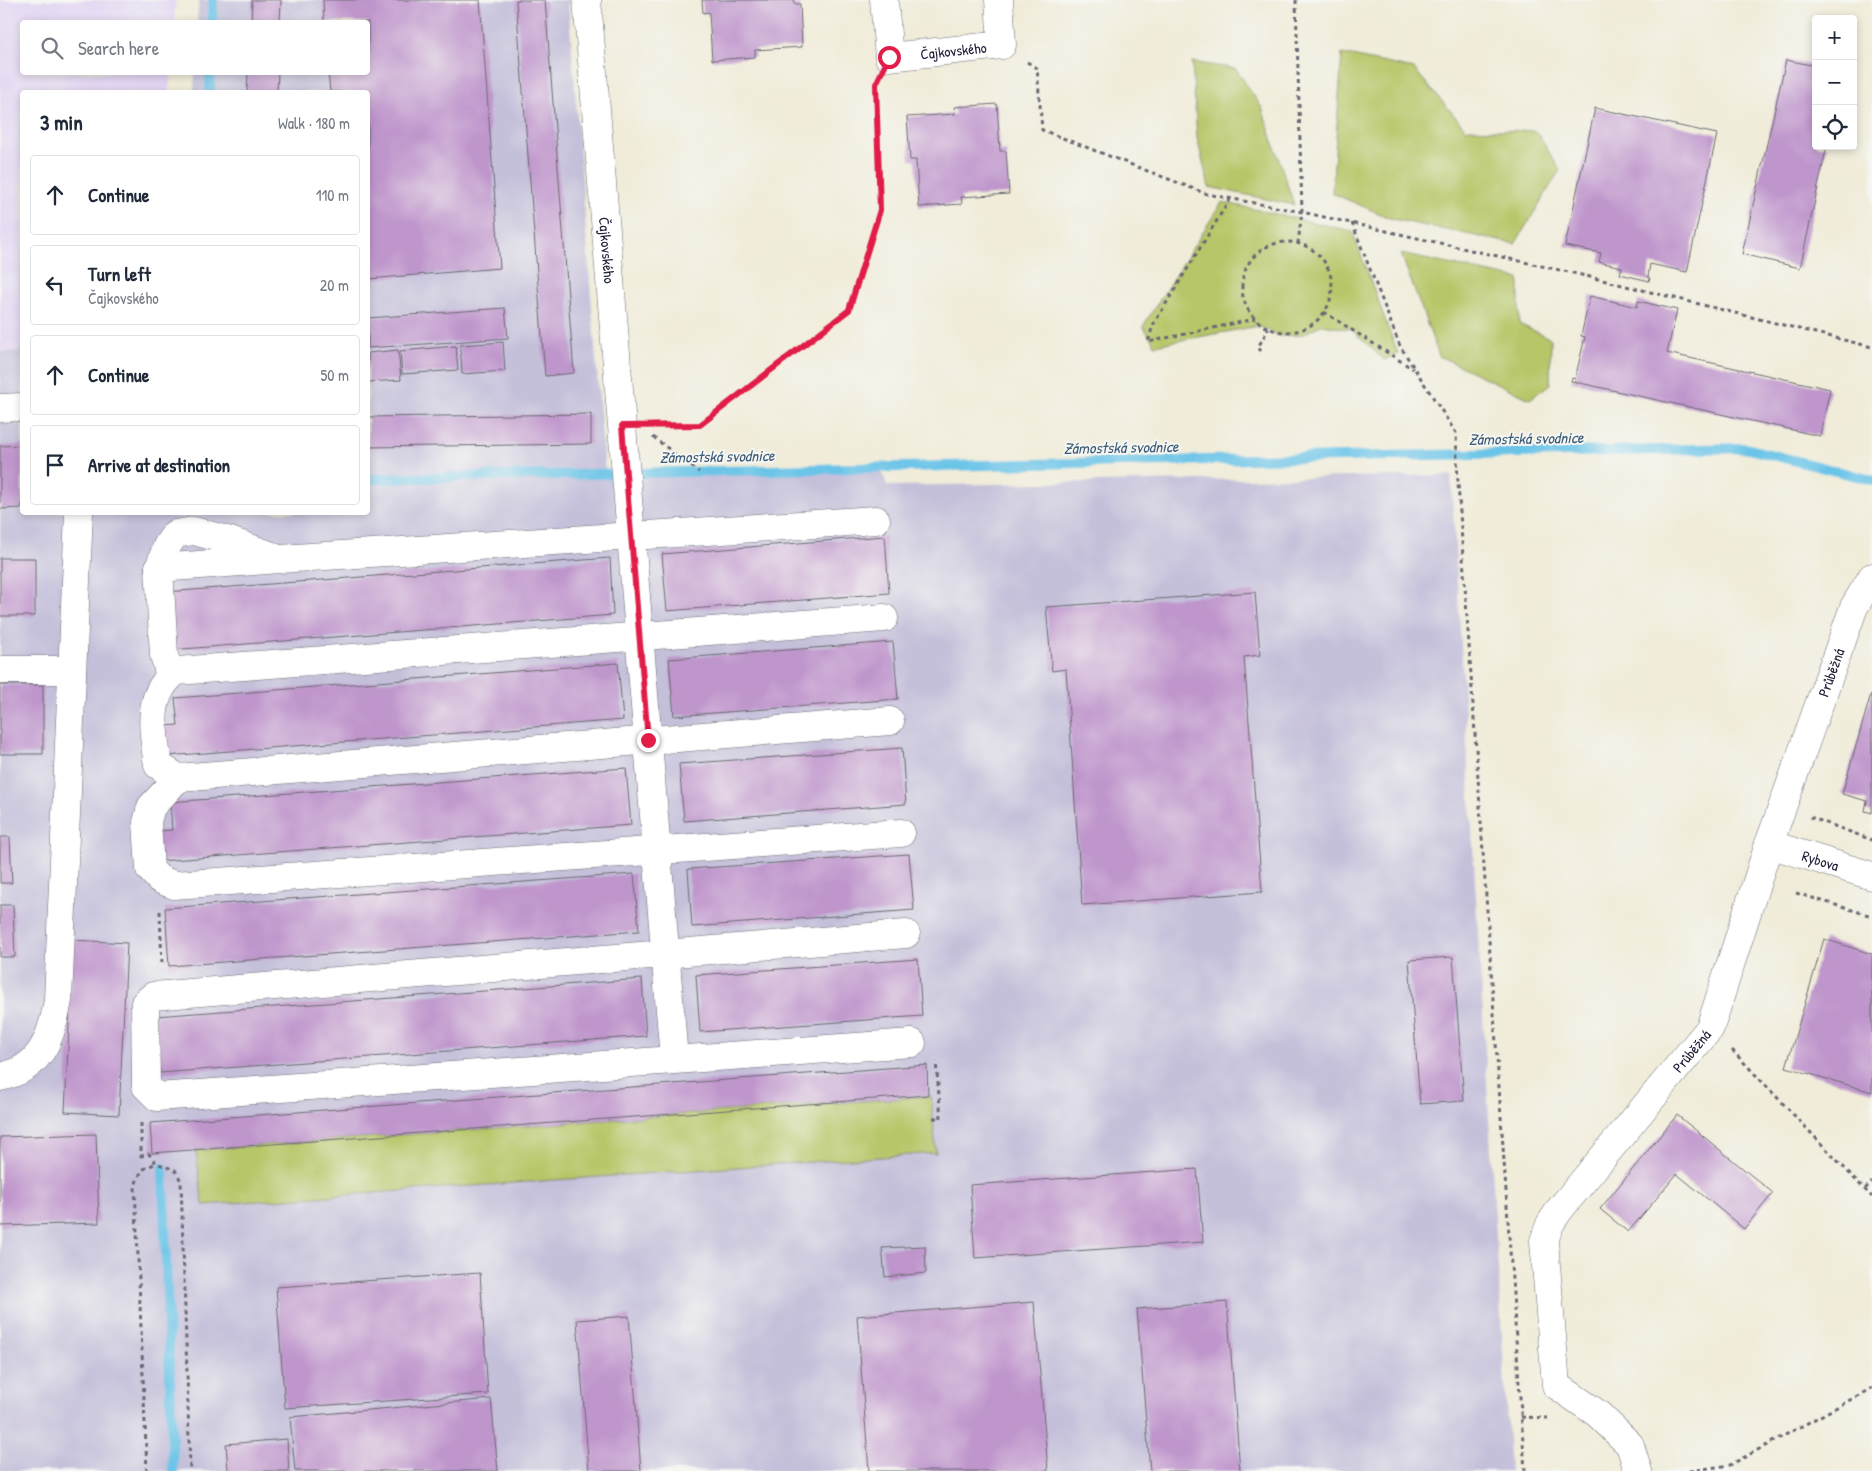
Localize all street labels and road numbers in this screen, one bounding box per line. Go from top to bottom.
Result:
street label: Čajkovského [919,36,987,64]
street label: Čajkovského [594,216,621,284]
street label: Průběžná [1812,645,1849,700]
street label: Rybova [1800,844,1842,876]
street label: Průběžná [1667,1025,1715,1077]

